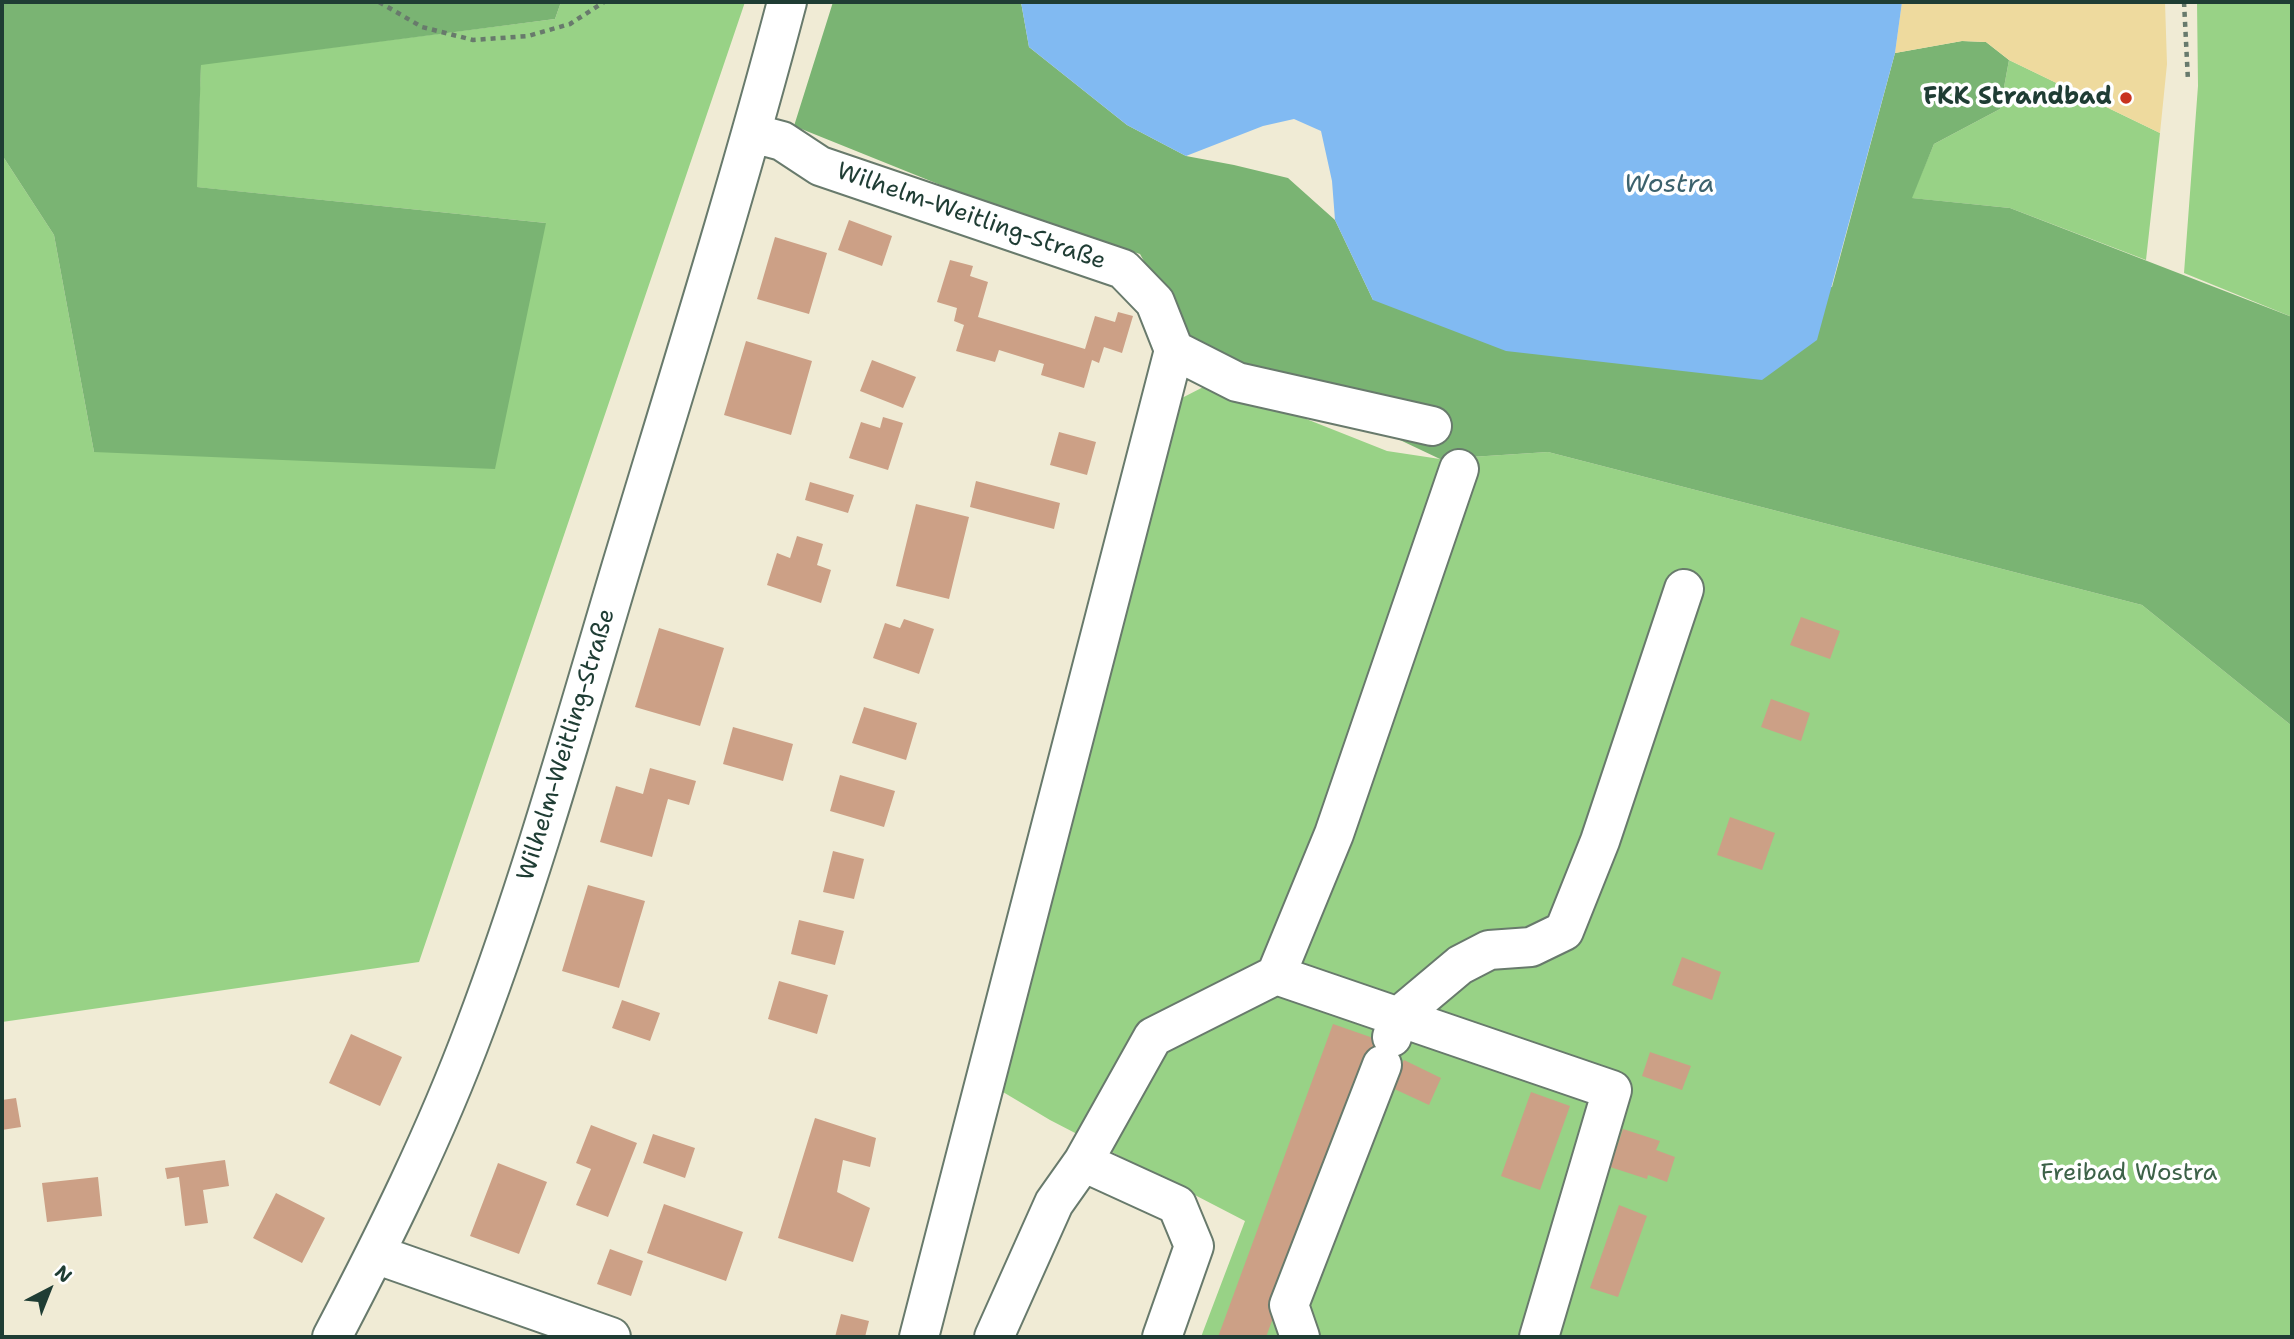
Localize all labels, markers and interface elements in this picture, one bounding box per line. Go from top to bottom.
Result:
place label: FKK Strandbad [1923,84,2112,112]
marker: FKK Strandbad [2118,90,2134,106]
street label: Wilhelm-Weitling-Straße [833,157,1109,277]
water label: Wostra [1624,169,1714,201]
street label: Wilhelm-Weitling-Straße [512,606,622,884]
park label: Freibad Wostra [2041,1160,2217,1188]
north arrow [14,1255,84,1325]
text: N [49,1260,77,1288]

